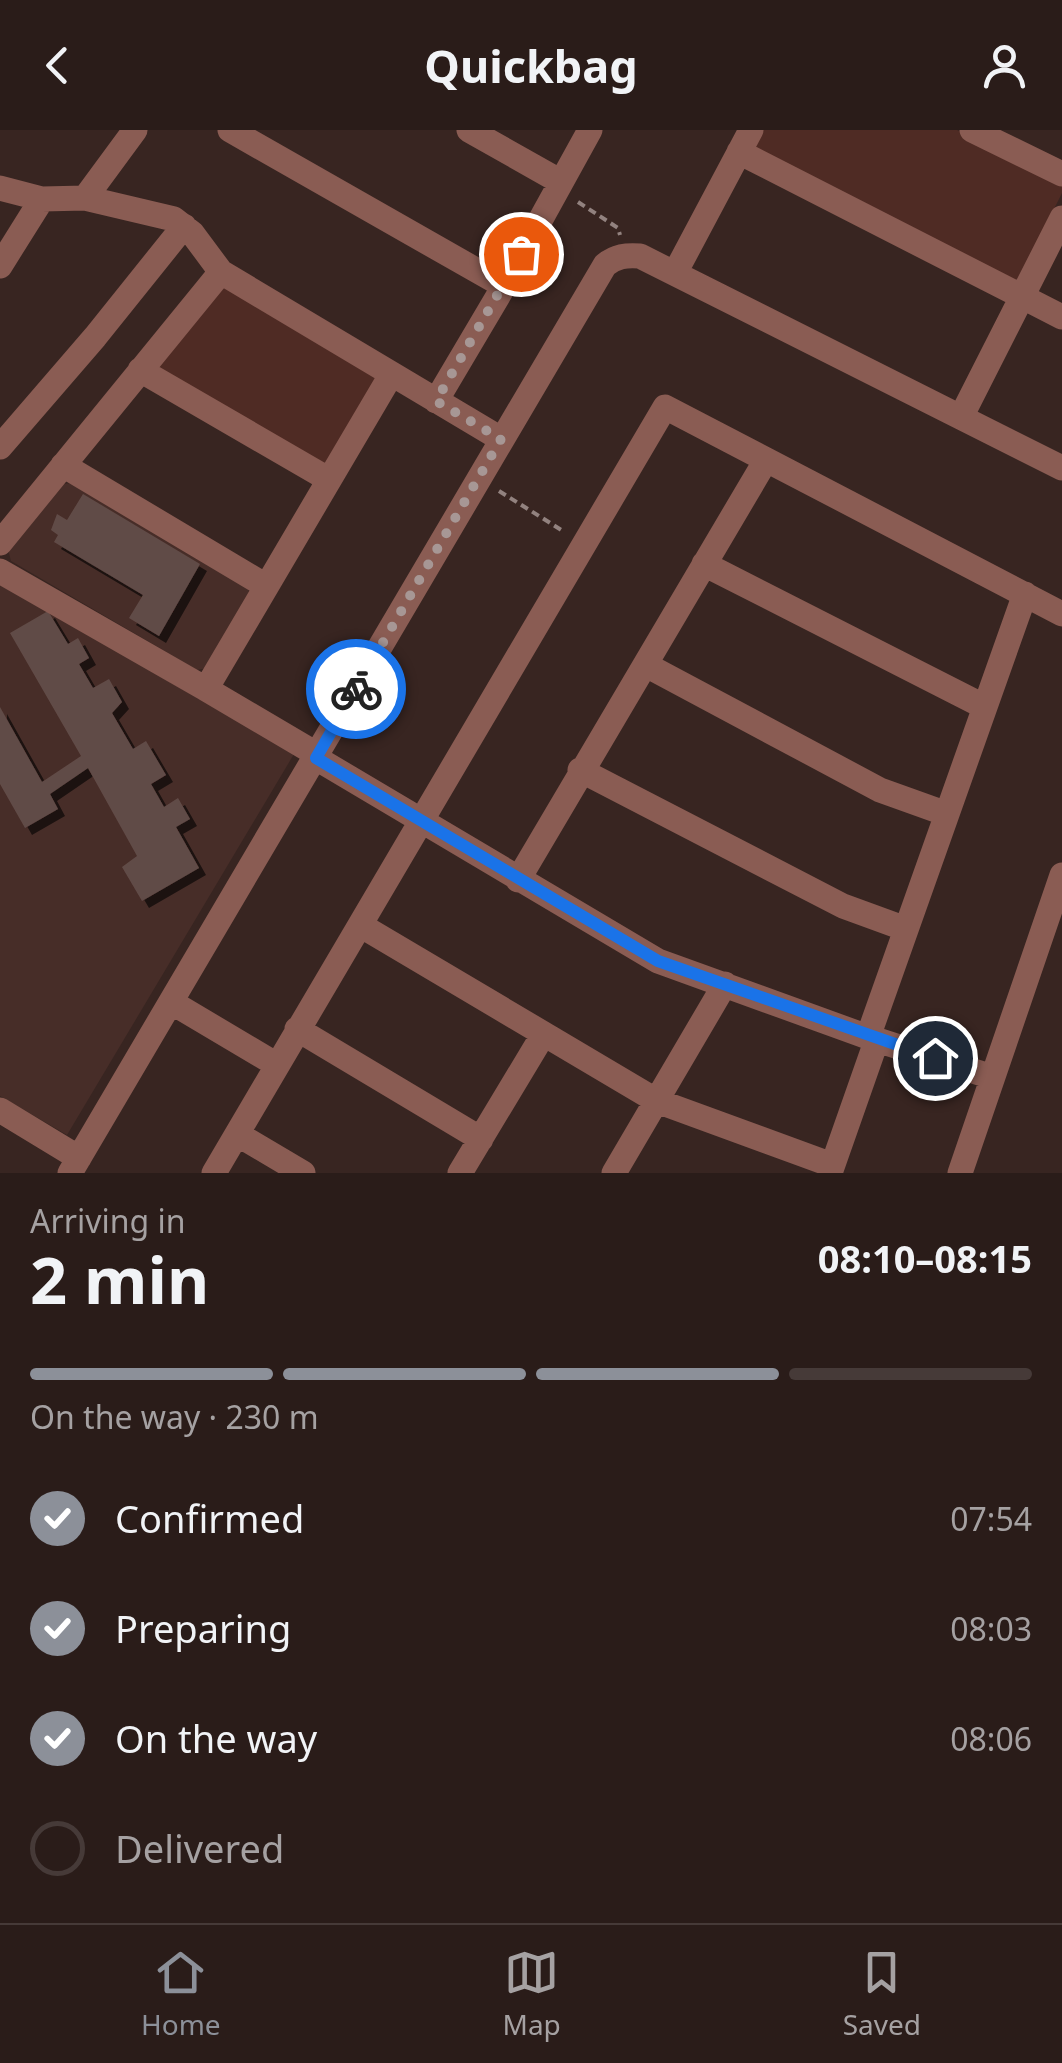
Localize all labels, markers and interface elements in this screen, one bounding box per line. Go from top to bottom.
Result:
text: Quickbag [424,35,638,96]
icon: back [30,38,85,93]
icon: person [977,38,1032,93]
pin [479,212,564,297]
icon: bag [494,227,549,282]
courier [306,639,406,739]
icon: bike [329,662,384,717]
pin [893,1016,978,1101]
icon: home [908,1031,963,1086]
text: Arriving in [30,1199,185,1242]
text: 08:10–08:15 [818,1232,1032,1284]
text: 2 min [30,1235,209,1323]
text: On the way · 230 m [30,1395,319,1438]
icon: check [30,1491,85,1546]
text: Confirmed [115,1492,304,1544]
text: 07:54 [950,1497,1032,1540]
icon: check [30,1601,85,1656]
text: Preparing [115,1602,291,1654]
text: 08:03 [950,1607,1032,1650]
icon: check [30,1711,85,1766]
text: On the way [115,1712,317,1764]
text: 08:06 [950,1717,1032,1760]
text: Delivered [115,1822,284,1874]
tab: Home [141,1945,221,2043]
tab: Map [503,1945,561,2043]
tab: Saved [843,1945,921,2043]

